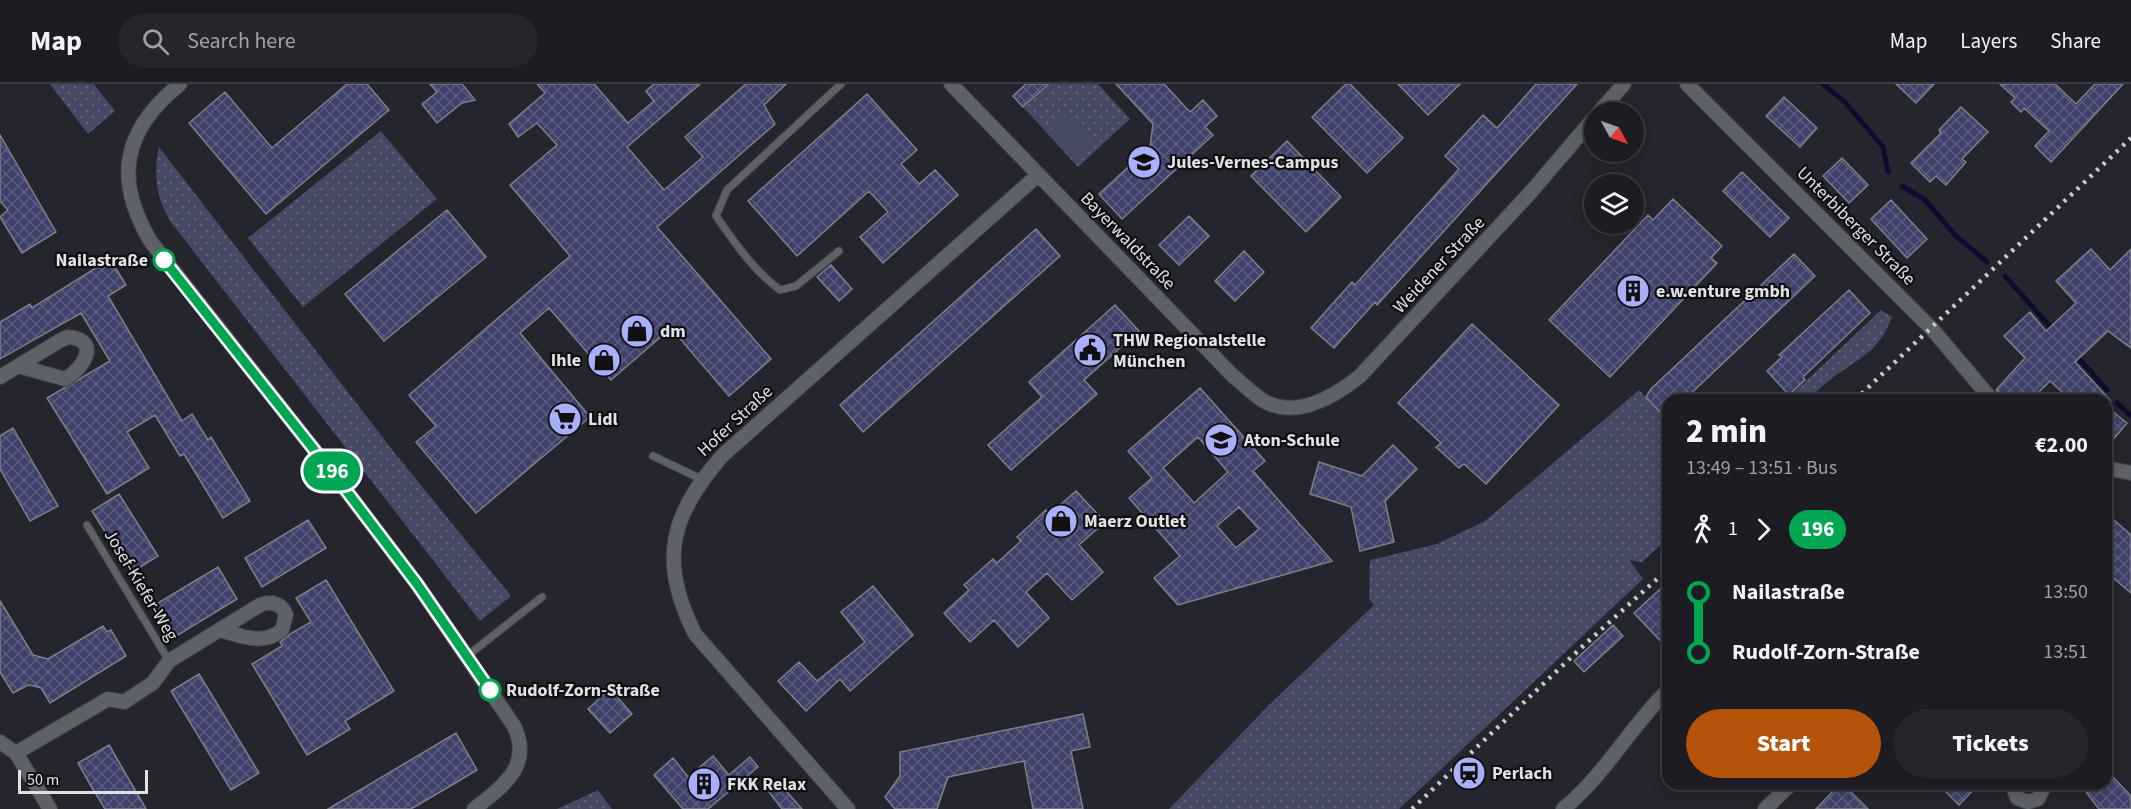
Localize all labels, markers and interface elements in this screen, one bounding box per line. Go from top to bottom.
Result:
search box [118,14,538,68]
text: Map [30,21,82,61]
icon: search [139,25,172,58]
text: Search here [187,25,296,57]
text: Map [1890,26,1927,56]
text: Layers [1960,26,2017,56]
text: Share [2050,26,2101,56]
north arrow [1584,102,1644,162]
map controls [1584,102,1644,234]
school or university icon: Jules-Vernes-Campus [1126,144,1162,180]
place label: Jules-Vernes-Campus [1167,150,1338,175]
street label: Unterbiberger Straße [1791,161,1921,291]
button: layers [1584,174,1644,234]
street label: Bayerwaldstraße [1075,186,1181,296]
street label: Weidener Straße [1387,211,1491,319]
place label: Nailastraße [56,248,148,273]
marker: Nailastraße [153,249,175,271]
building icon: e.w.enture gmbh [1615,273,1651,309]
place label: e.w.enture gmbh [1656,279,1790,304]
shop icon: dm [619,313,655,349]
place label: dm [660,319,686,344]
place label: THW Regionalstelle München [1113,328,1266,374]
public building icon: THW Regionalstelle München [1072,332,1108,368]
shop icon: Ihle [586,342,622,378]
place label: Ihle [551,348,581,373]
street label: Hofer Straße [692,379,778,462]
supermarket icon: Lidl [547,401,583,437]
place label: Lidl [588,407,618,432]
text: 2 min [1686,408,1767,455]
school or university icon: Aton-Schule [1203,422,1239,458]
place label: Aton-Schule [1243,428,1340,453]
text: €2.00 [2035,429,2088,461]
line badge: 196 [298,452,366,490]
text: 13:49 – 13:51 · Bus [1686,454,1837,482]
text: 196 [315,456,349,486]
shop icon: Maerz Outlet [1043,503,1079,539]
place label: Maerz Outlet [1084,509,1186,534]
icon: walk [1686,513,1719,546]
icon: forward [1747,513,1780,546]
text: 196 [1801,514,1834,544]
text: 1 [1728,515,1738,543]
street label: Josef-Kiefer-Weg [98,524,184,646]
text: Nailastraße [1732,576,1845,608]
text: 13:50 [2043,578,2088,606]
text: Rudolf-Zorn-Straße [1732,636,1920,668]
text: 13:51 [2043,638,2088,666]
place label: Rudolf-Zorn-Straße [506,678,660,703]
marker: Rudolf-Zorn-Straße [479,679,501,701]
button: Start [1686,709,1881,778]
button: Tickets [1893,709,2088,778]
station icon: Perlach [1451,755,1487,791]
place label: Perlach [1492,761,1552,786]
building icon: FKK Relax [686,766,722,802]
scale bar [18,767,148,794]
text: 50 m [27,769,59,791]
place label: FKK Relax [727,772,806,797]

